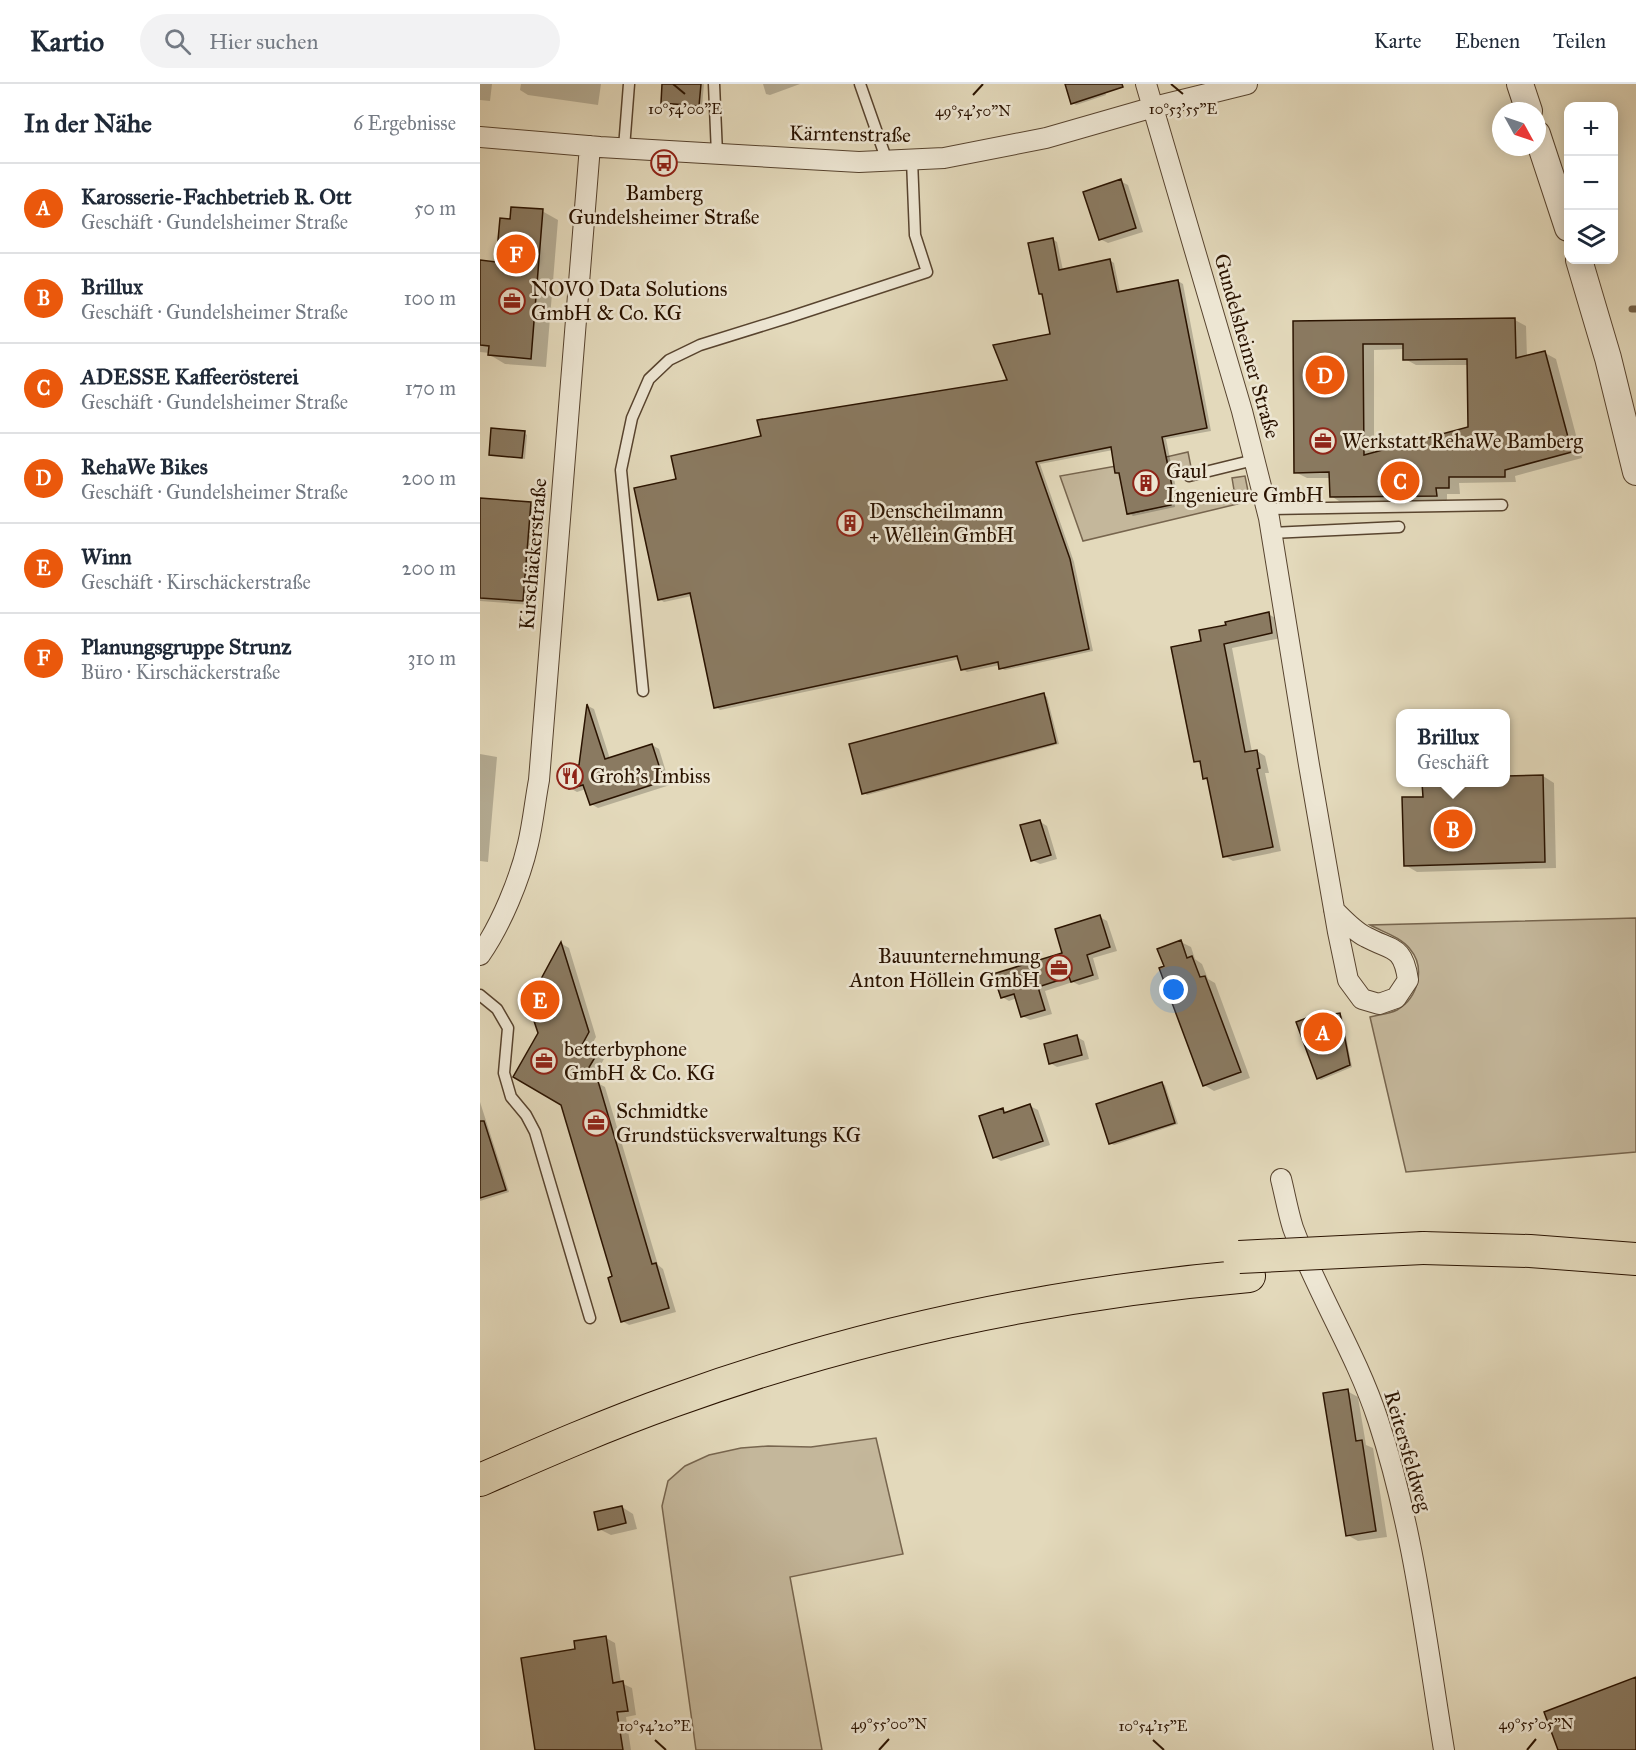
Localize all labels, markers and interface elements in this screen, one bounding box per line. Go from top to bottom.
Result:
search box [140,14,560,68]
text: Kartio [30,24,104,59]
icon: search [161,25,194,58]
text: Hier suchen [209,28,318,55]
text: Karte [1374,28,1422,54]
text: Ebenen [1455,28,1520,54]
text: Teilen [1553,28,1606,54]
text: 10°54'00"E [648,100,722,118]
text: 10°53'55"E [1149,100,1217,118]
text: 49°54'50"N [935,102,1011,120]
north arrow [1492,102,1546,156]
map controls [1564,102,1618,264]
button: + [1564,102,1618,156]
text: In der Nähe [24,107,152,139]
text: 6 Ergebnisse [353,111,456,135]
street label: Kärntenstraße [789,120,911,148]
bus stop icon: Bamberg Gundelsheimer Straße [649,148,679,178]
button: − [1564,156,1618,210]
place label: Bamberg Gundelsheimer Straße [568,180,760,230]
text: Karosserie-Fachbetrieb R. Ott [81,183,352,210]
text: A [37,196,50,220]
text: 50 m [414,196,456,220]
text: Geschäft · Gundelsheimer Straße [81,210,348,234]
button: layers [1564,210,1618,264]
pin: F [496,232,536,276]
street label: Gundelsheimer Straße [1208,250,1286,442]
text: Brillux [81,273,143,300]
place label: NOVO Data Solutions GmbH & Co. KG [531,276,727,326]
text: B [37,286,50,310]
text: 100 m [404,286,456,310]
office icon: NOVO Data Solutions GmbH & Co. KG [497,286,527,316]
text: Geschäft · Gundelsheimer Straße [81,300,348,324]
pin: D [1306,352,1344,398]
text: ADESSE Kaffeerösterei [81,363,299,390]
text: C [37,376,50,400]
text: 170 m [405,376,456,400]
text: Geschäft · Gundelsheimer Straße [81,390,348,414]
office icon: Werkstatt RehaWe Bamberg [1308,426,1338,456]
place label: Werkstatt RehaWe Bamberg [1342,428,1583,454]
text: RehaWe Bikes [81,453,208,480]
place label: Gaul Ingenieure GmbH [1166,458,1324,508]
pin: C [1380,458,1420,504]
text: D [36,466,51,490]
text: 200 m [402,466,456,490]
building icon: Gaul Ingenieure GmbH [1131,468,1161,498]
street label: Kirschäckerstraße [513,477,553,631]
text: Geschäft · Gundelsheimer Straße [81,480,348,504]
place label: Denscheilmann + Wellein GmbH [869,498,1014,548]
building icon: Denscheilmann + Wellein GmbH [835,508,865,538]
text: Winn [81,543,132,570]
text: E [36,556,51,580]
text: 200 m [402,556,456,580]
text: Geschäft · Kirschäckerstraße [81,570,311,594]
text: Planungsgruppe Strunz [81,633,291,660]
text: F [37,646,50,670]
text: 310 m [407,646,456,670]
text: Büro · Kirschäckerstraße [81,660,280,684]
popup [1396,709,1510,787]
text: Brillux [1417,723,1479,750]
text: Geschäft [1417,750,1489,774]
restaurant icon: Groh's Imbiss [555,761,585,791]
place label: Groh's Imbiss [590,763,710,789]
pin: B [1434,806,1472,852]
place label: Bauunternehmung Anton Höllein GmbH [848,943,1040,993]
office icon: Bauunternehmung Anton Höllein GmbH [1044,953,1074,983]
your location [1159,975,1188,1004]
pin: E [520,978,560,1022]
pin: A [1304,1010,1342,1054]
place label: betterbyphone GmbH & Co. KG [564,1036,715,1086]
office icon: betterbyphone GmbH & Co. KG [529,1046,559,1076]
place label: Schmidtke Grundstücksverwaltungs KG [616,1098,861,1148]
office icon: Schmidtke Grundstücksverwaltungs KG [581,1108,611,1138]
street label: Reitersfeldweg [1378,1388,1438,1515]
text: 49°55'00"N [851,1715,928,1733]
text: 49°55'05"N [1499,1715,1574,1733]
text: 10°54'20"E [619,1717,692,1735]
text: 10°54'15"E [1118,1717,1188,1735]

